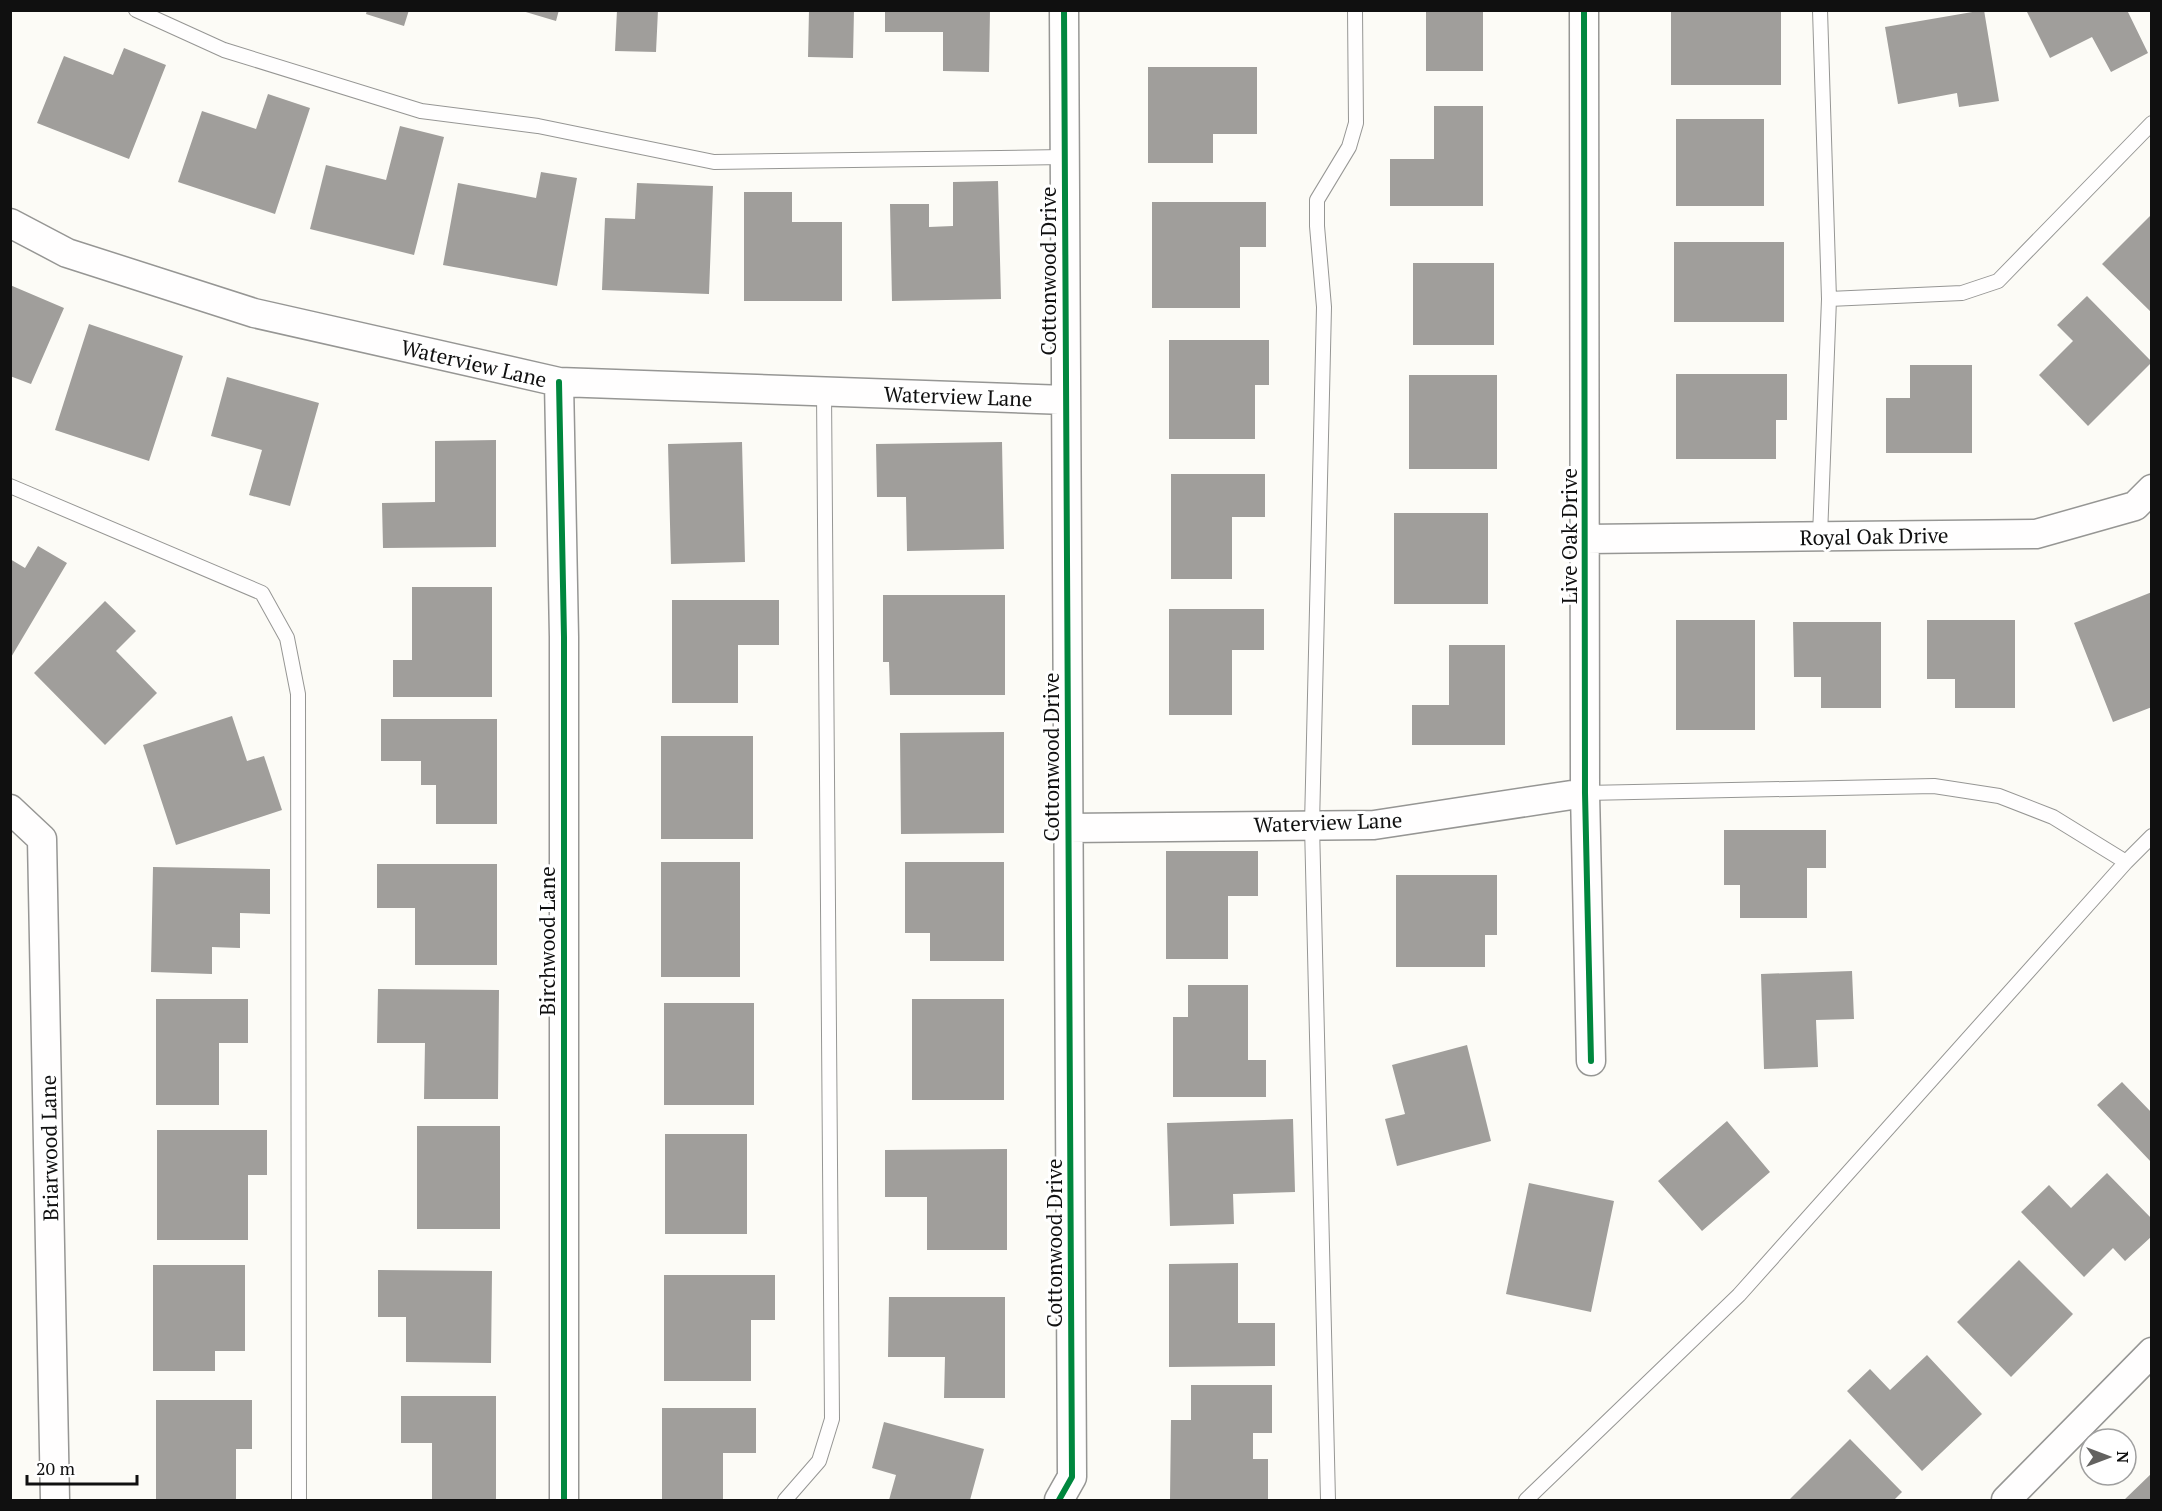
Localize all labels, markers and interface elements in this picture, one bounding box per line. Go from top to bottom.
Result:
street label: Cottonwood Drive [1034,186,1062,356]
street label: Waterview Lane [398,333,550,393]
street label: Waterview Lane [883,379,1033,413]
street label: Live Oak Drive [1555,468,1583,604]
street label: Royal Oak Drive [1799,521,1949,551]
street label: Cottonwood Drive [1037,672,1065,842]
street label: Waterview Lane [1253,805,1403,839]
street label: Birchwood Lane [533,866,561,1016]
street label: Briarwood Lane [34,1075,64,1221]
street label: Cottonwood Drive [1040,1158,1068,1328]
north arrow [2078,1427,2138,1487]
scale bar [27,1448,136,1486]
text: N [2112,1451,2134,1463]
text: 20 m [36,1456,76,1480]

